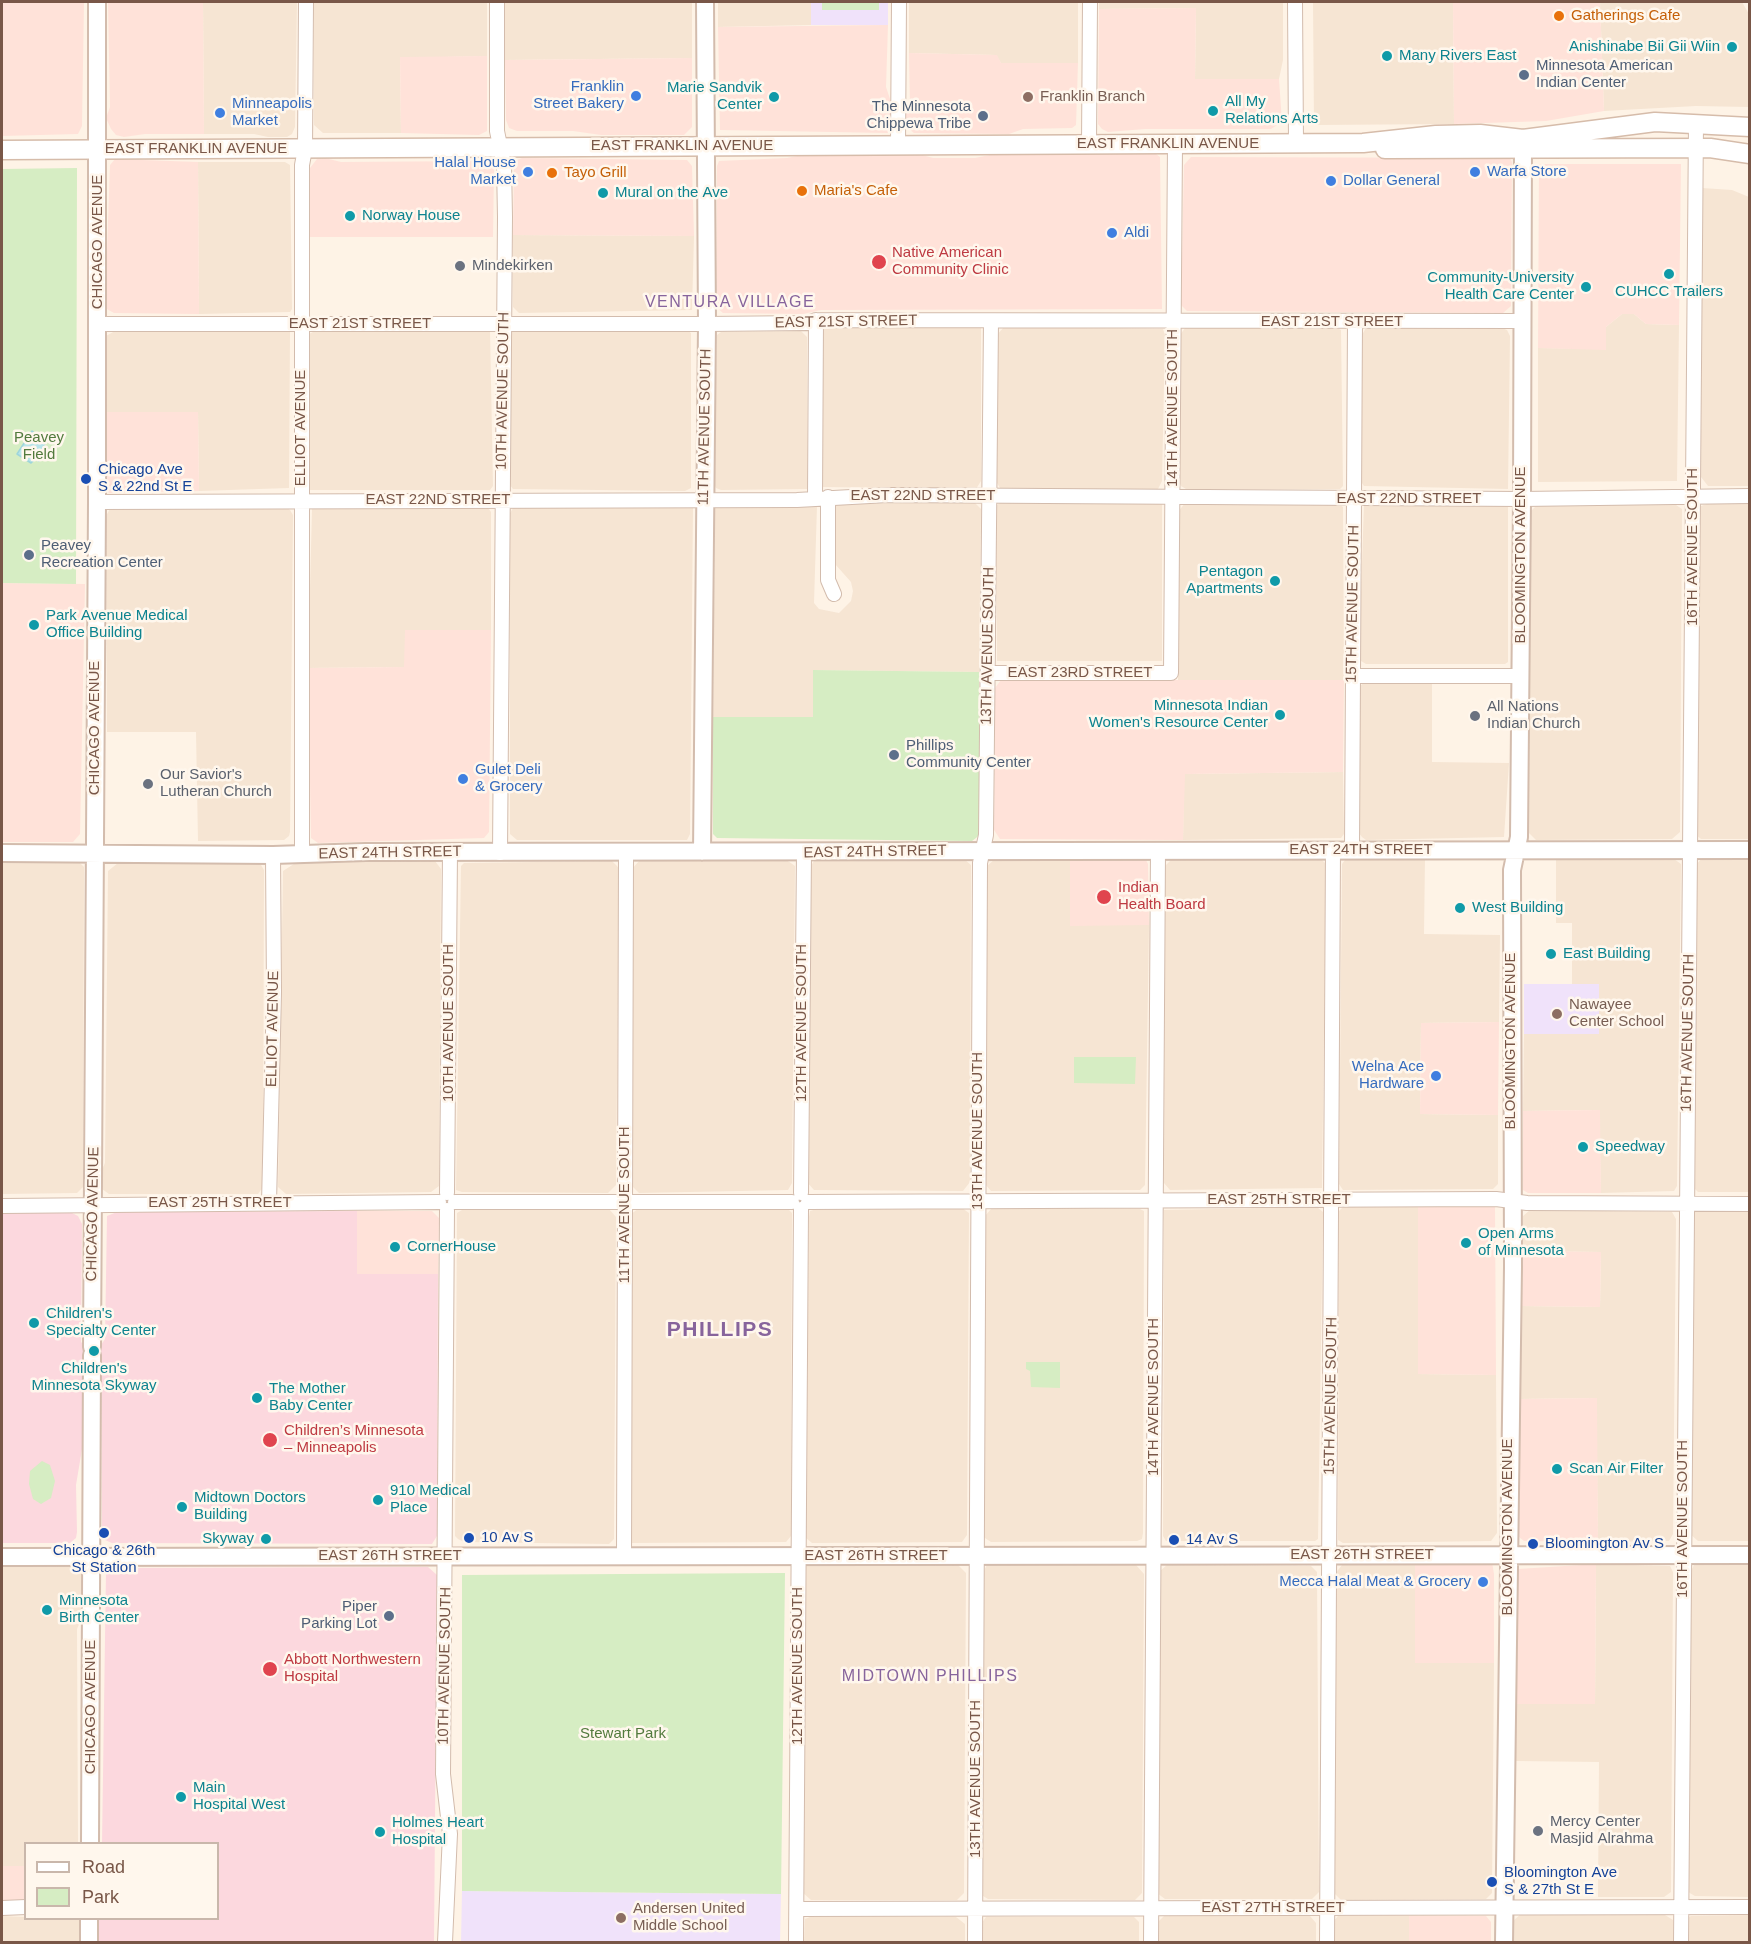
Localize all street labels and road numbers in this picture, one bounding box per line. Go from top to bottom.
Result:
street label: EAST FRANKLIN AVENUE [1077,135,1259,153]
street label: EAST FRANKLIN AVENUE [591,137,773,155]
street label: EAST FRANKLIN AVENUE [105,140,287,158]
street label: CHICAGO AVENUE [89,175,107,309]
street label: 10TH AVENUE SOUTH [493,312,513,470]
street label: EAST 21ST STREET [775,312,917,332]
street label: EAST 21ST STREET [1261,313,1403,331]
street label: EAST 21ST STREET [289,315,431,333]
street label: 14TH AVENUE SOUTH [1164,329,1182,487]
street label: 11TH AVENUE SOUTH [695,348,715,506]
street label: ELLIOT AVENUE [292,370,310,486]
street label: BLOOMINGTON AVENUE [1512,467,1530,643]
street label: 16TH AVENUE SOUTH [1684,468,1702,626]
street label: EAST 22ND STREET [850,487,996,505]
street label: EAST 22ND STREET [1336,490,1482,508]
street label: EAST 22ND STREET [365,491,511,509]
street label: 15TH AVENUE SOUTH [1343,525,1363,683]
street label: 13TH AVENUE SOUTH [978,567,998,725]
street label: CHICAGO AVENUE [86,661,104,795]
street label: EAST 23RD STREET [1007,664,1153,682]
street label: EAST 24TH STREET [1289,841,1433,859]
street label: EAST 24TH STREET [803,842,947,862]
street label: EAST 24TH STREET [318,843,462,863]
street label: 10TH AVENUE SOUTH [440,944,458,1102]
street label: 12TH AVENUE SOUTH [793,944,811,1102]
street label: BLOOMINGTON AVENUE [1502,953,1520,1129]
street label: 16TH AVENUE SOUTH [1678,954,1698,1112]
street label: ELLIOT AVENUE [263,971,283,1087]
street label: 13TH AVENUE SOUTH [969,1052,987,1210]
street label: 11TH AVENUE SOUTH [616,1127,634,1283]
street label: CHICAGO AVENUE [83,1146,103,1282]
street label: EAST 25TH STREET [1207,1191,1351,1209]
street label: EAST 25TH STREET [148,1194,292,1212]
street label: 15TH AVENUE SOUTH [1321,1317,1341,1475]
street label: 14TH AVENUE SOUTH [1145,1318,1163,1476]
street label: BLOOMINGTON AVENUE [1499,1439,1517,1615]
street label: 16TH AVENUE SOUTH [1674,1440,1692,1598]
street label: EAST 26TH STREET [1290,1546,1434,1564]
street label: EAST 26TH STREET [318,1547,462,1565]
street label: EAST 26TH STREET [804,1547,948,1565]
street label: 10TH AVENUE SOUTH [435,1587,455,1745]
street label: 12TH AVENUE SOUTH [789,1587,807,1745]
street label: CHICAGO AVENUE [82,1640,100,1774]
street label: 13TH AVENUE SOUTH [967,1700,985,1858]
street label: EAST 27TH STREET [1201,1899,1345,1917]

